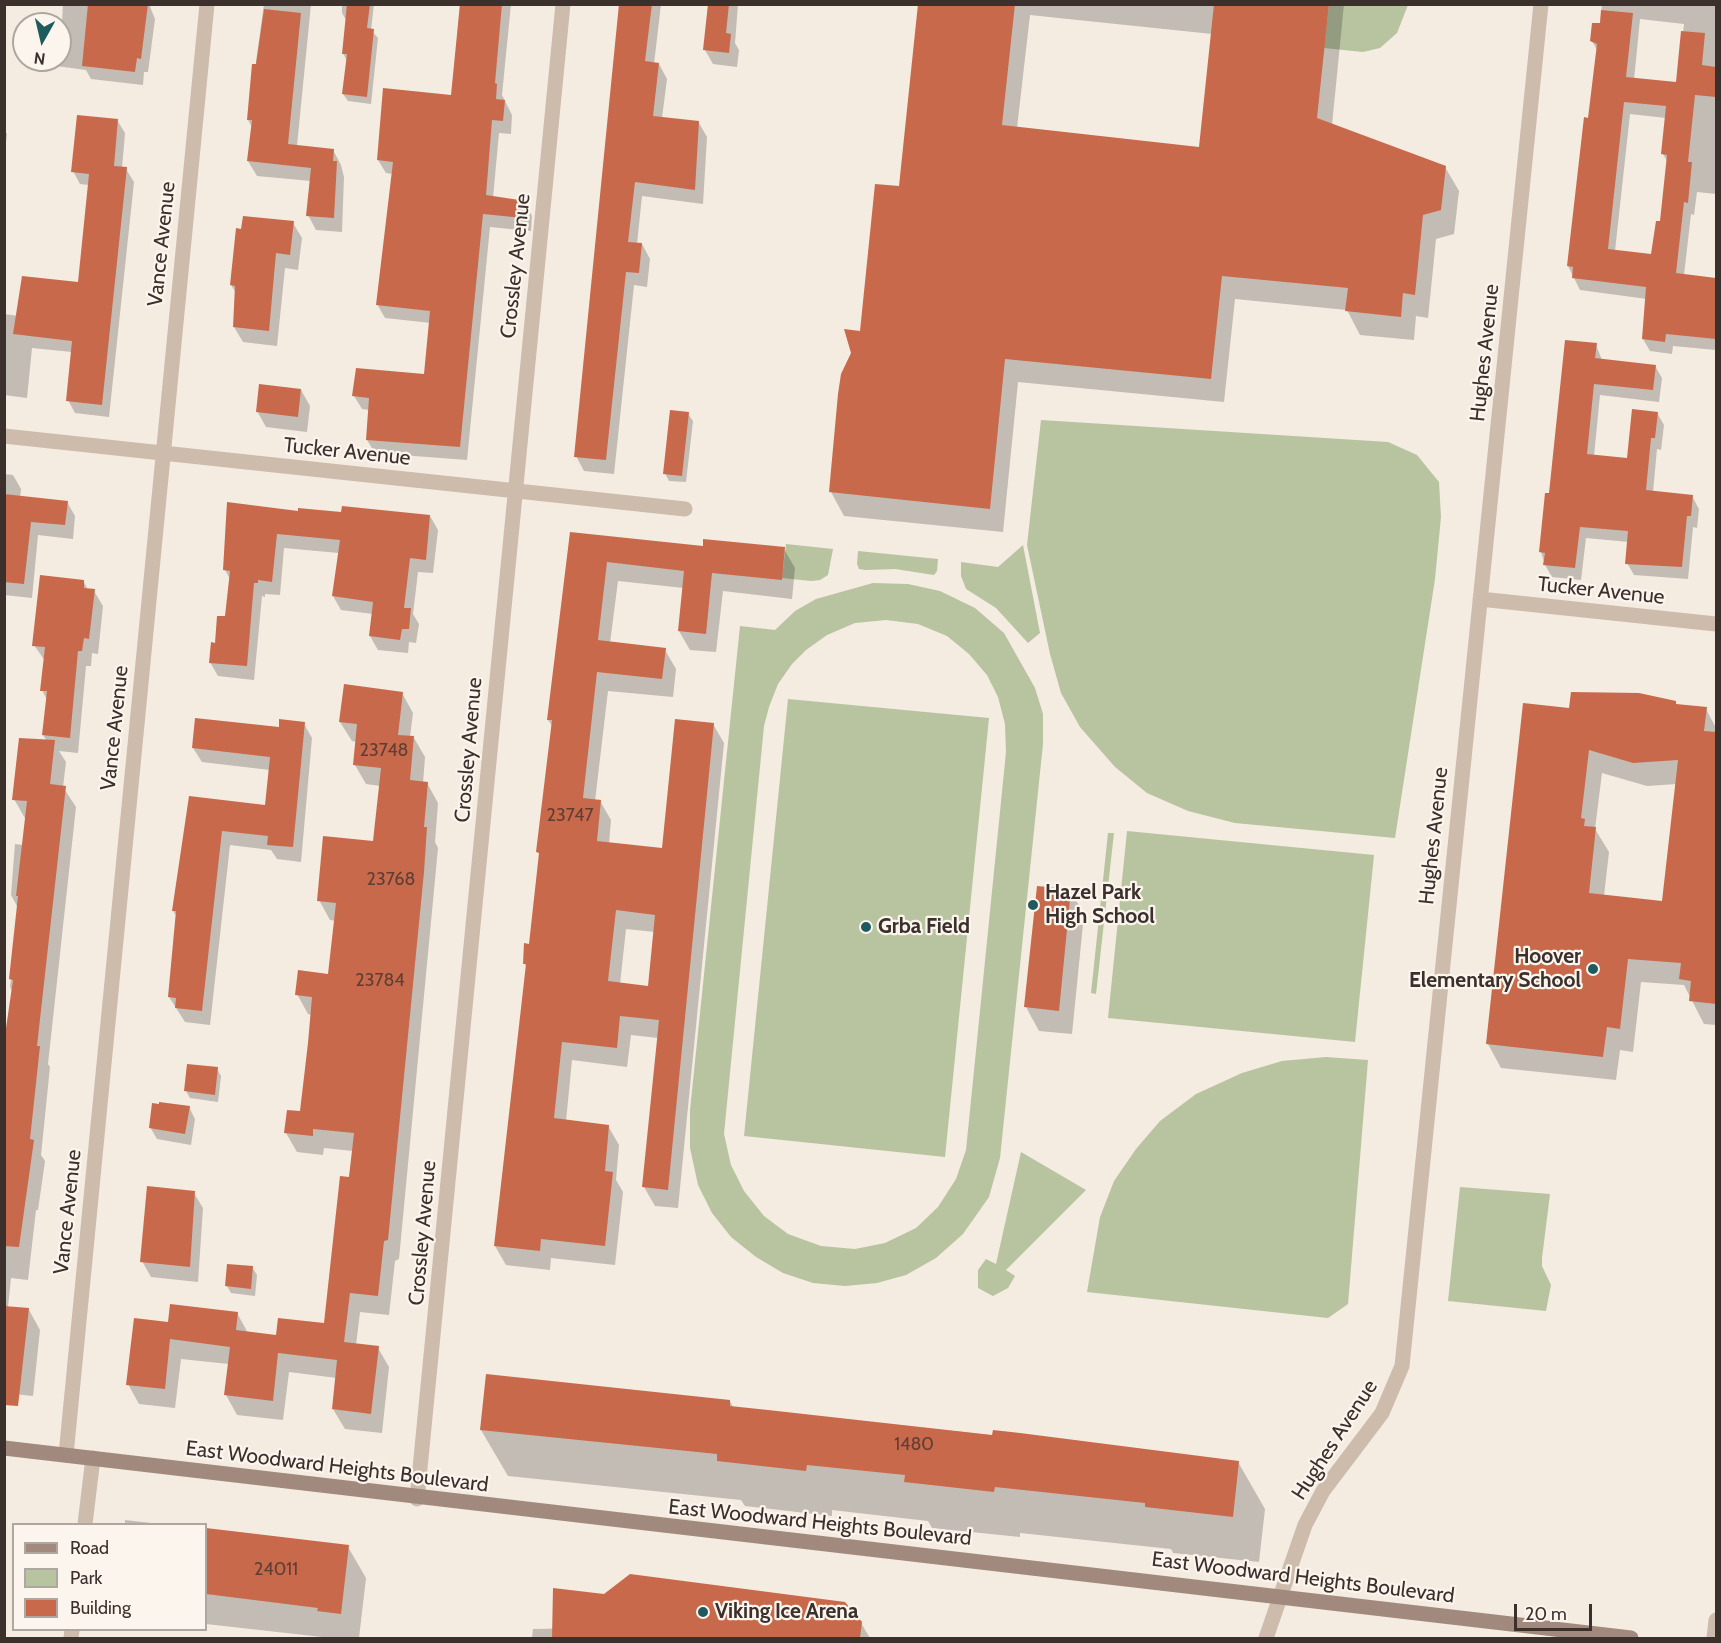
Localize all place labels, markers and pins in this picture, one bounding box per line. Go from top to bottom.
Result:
place label: Hazel Park High School [1045,880,1155,930]
marker: Hazel Park High School [1026,898,1040,912]
place label: Grba Field [878,914,970,940]
marker: Grba Field [859,920,873,934]
place label: Hoover Elementary School [1409,944,1581,994]
marker: Hoover Elementary School [1586,962,1600,976]
place label: Viking Ice Arena [715,1599,858,1625]
marker: Viking Ice Arena [696,1605,710,1619]

